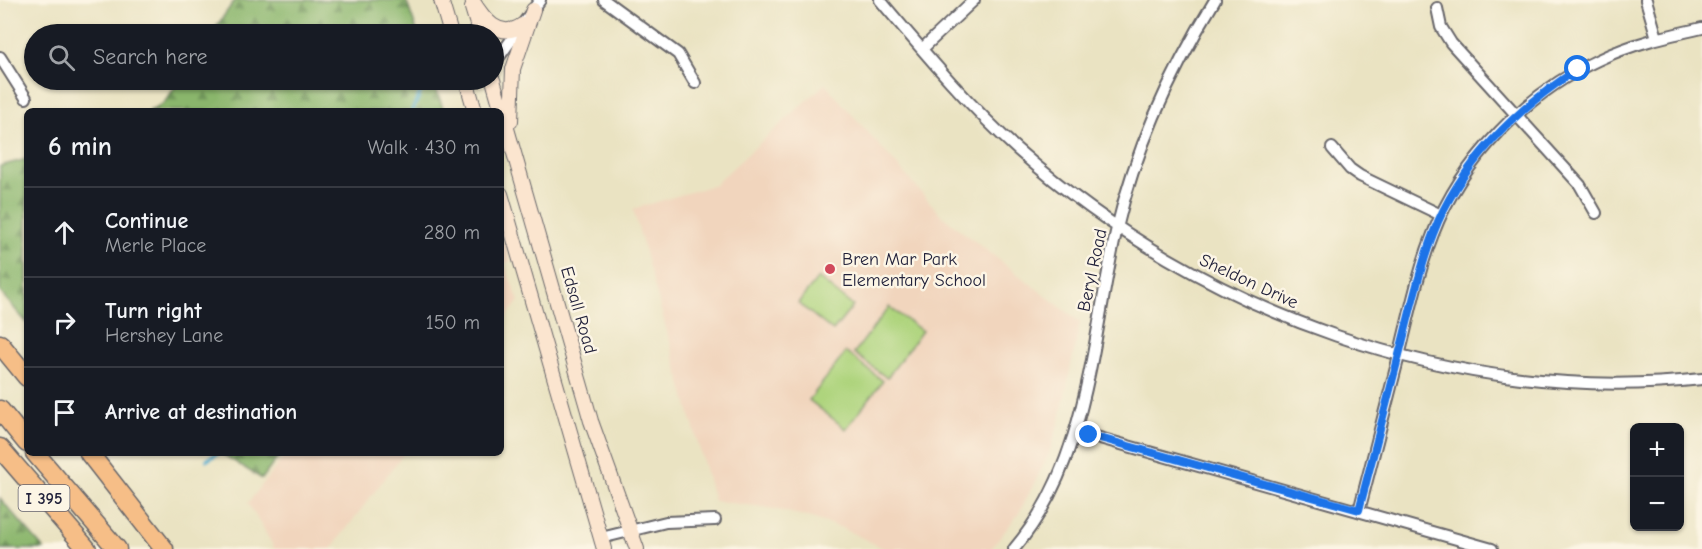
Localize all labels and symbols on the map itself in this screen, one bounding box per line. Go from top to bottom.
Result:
route start [1564,55,1590,81]
street label: Beryl Road [1073,227,1112,313]
place label: Bren Mar Park Elementary School [842,249,986,291]
street label: Sheldon Drive [1196,249,1301,313]
marker: Bren Mar Park Elementary School [823,262,837,276]
street label: Edsall Road [556,264,601,356]
route end [1075,421,1101,447]
road number: I 395 [18,485,70,511]

